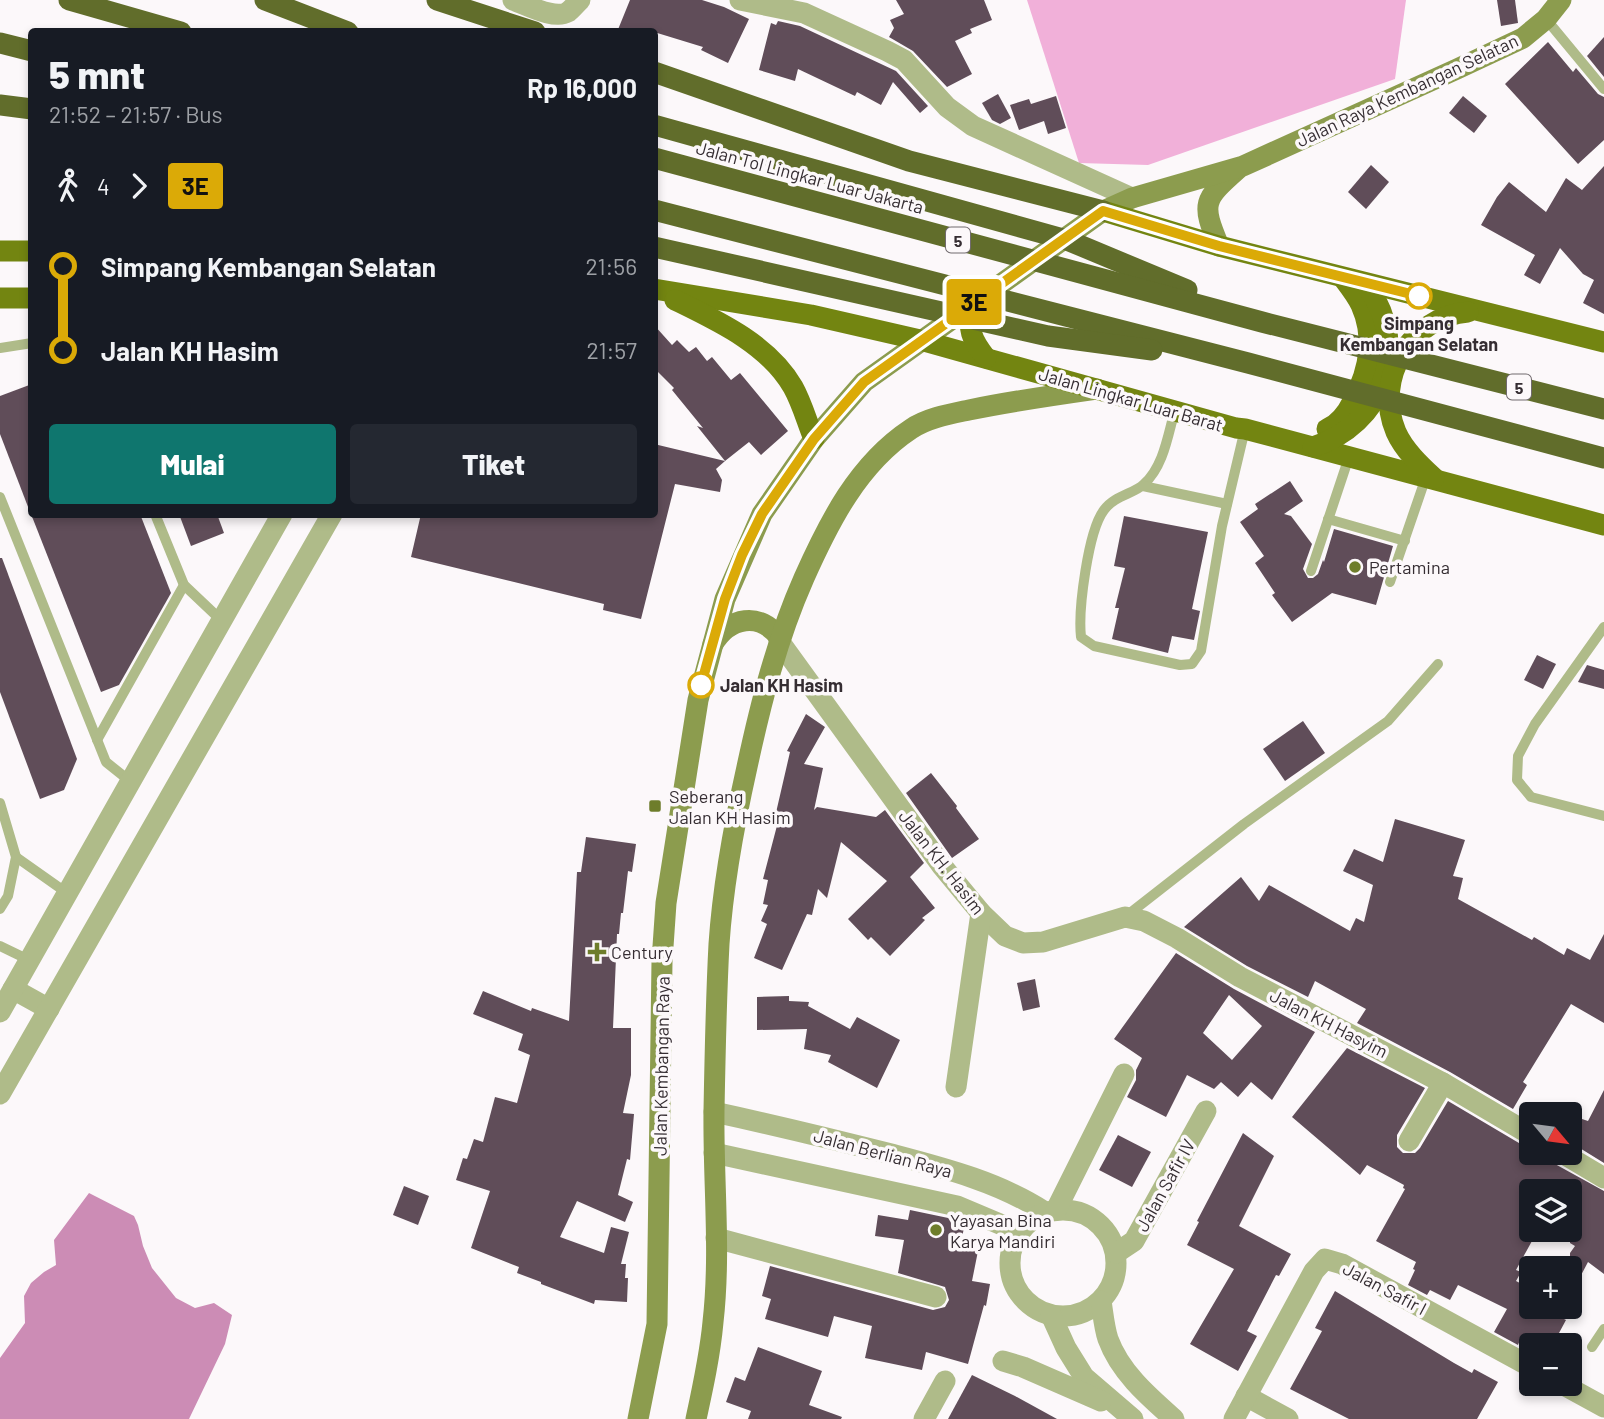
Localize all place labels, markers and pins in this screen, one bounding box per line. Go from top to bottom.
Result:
marker: Simpang Kembangan Selatan [1406,283,1432,309]
place label: Simpang Kembangan Selatan [1340,312,1498,355]
place label: Pertamina [1369,556,1450,578]
marker: Pertamina [1347,559,1363,575]
marker: Jalan KH Hasim [688,672,714,698]
place label: Jalan KH Hasim [720,674,843,696]
place label: Seberang Jalan KH Hasim [669,785,791,828]
marker: Seberang Jalan KH Hasim [647,798,663,814]
place label: Century [611,941,673,963]
marker: Century [589,944,605,960]
place label: Yayasan Bina Karya Mandiri [950,1209,1055,1252]
marker: Yayasan Bina Karya Mandiri [928,1222,944,1238]

